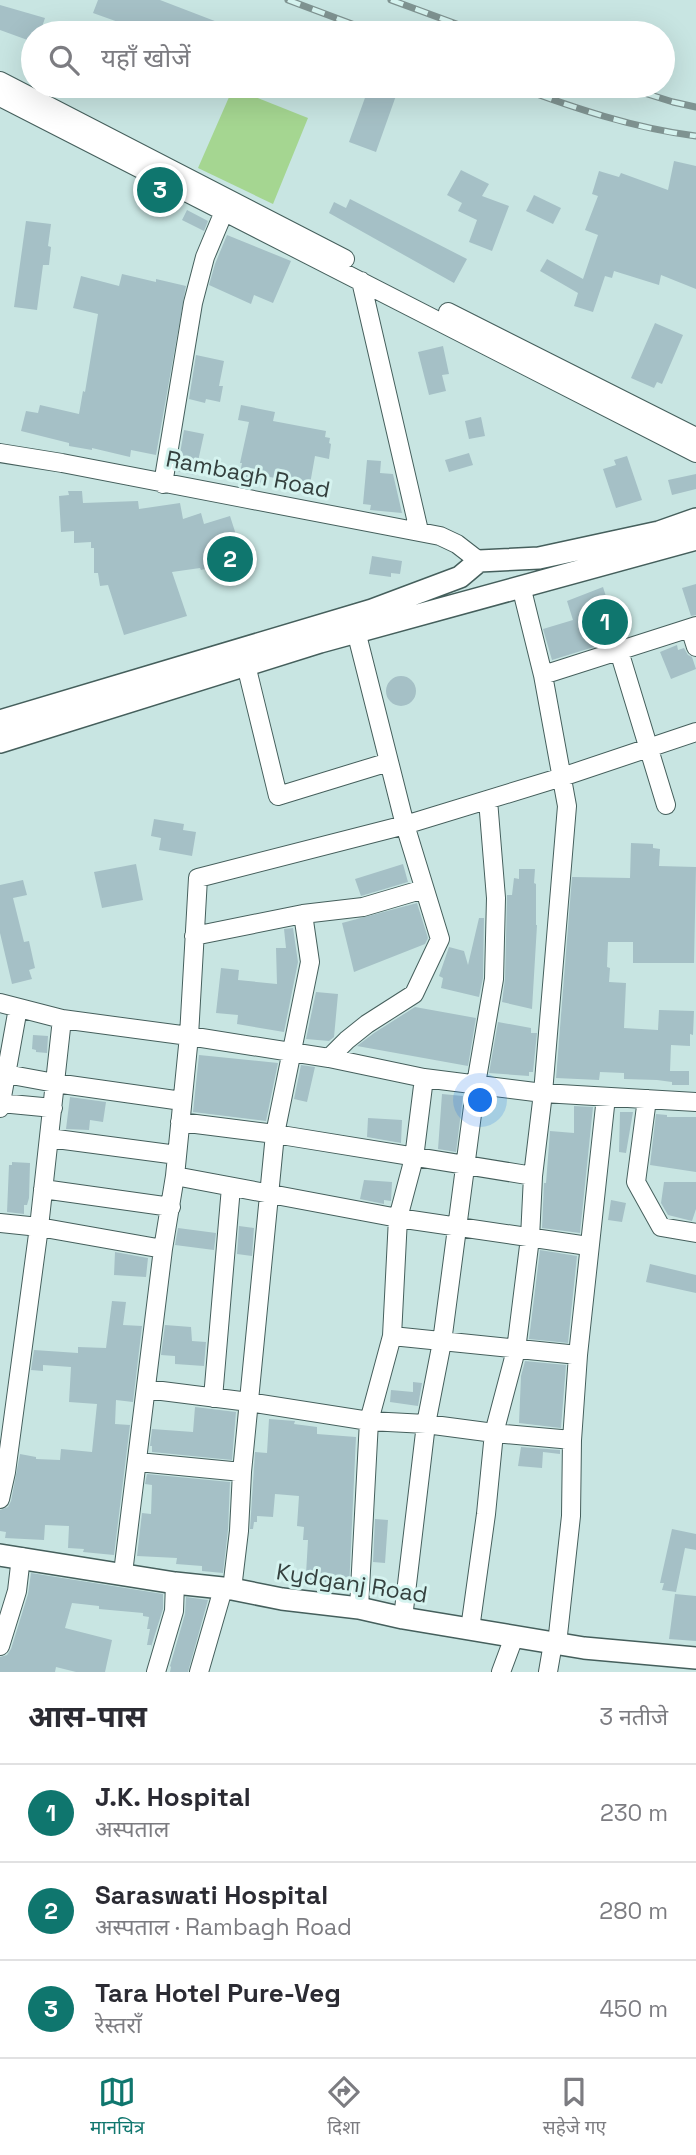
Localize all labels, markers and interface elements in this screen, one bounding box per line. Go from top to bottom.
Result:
search box [21,21,675,98]
icon: search [45,41,83,79]
text: यहाँ खोजें [101,41,191,75]
pin: 3 [137,164,183,216]
street label: Rambagh Road [163,443,333,505]
pin: 2 [207,533,253,585]
pin: 1 [582,596,628,648]
your location [463,1083,497,1117]
street label: Kydganj Road [274,1556,430,1610]
text: आस-पास [28,1697,147,1736]
text: 3 नतीजे [599,1702,668,1732]
text: J.K. Hospital [95,1780,251,1814]
text: 1 [46,1798,56,1828]
text: 230 m [600,1798,668,1828]
text: अस्पताल [95,1814,169,1844]
text: Saraswati Hospital [95,1878,328,1912]
text: 2 [44,1896,58,1926]
text: 280 m [599,1896,668,1926]
text: अस्पताल · Rambagh Road [95,1912,352,1942]
text: Tara Hotel Pure-Veg [95,1976,341,2010]
text: 3 [44,1994,58,2024]
text: 450 m [599,1994,668,2024]
text: रेस्तराँ [95,2010,142,2040]
tab: मानचित्र [90,2073,144,2142]
tab: दिशा [325,2073,363,2142]
tab: सहेजे गए [543,2073,606,2142]

